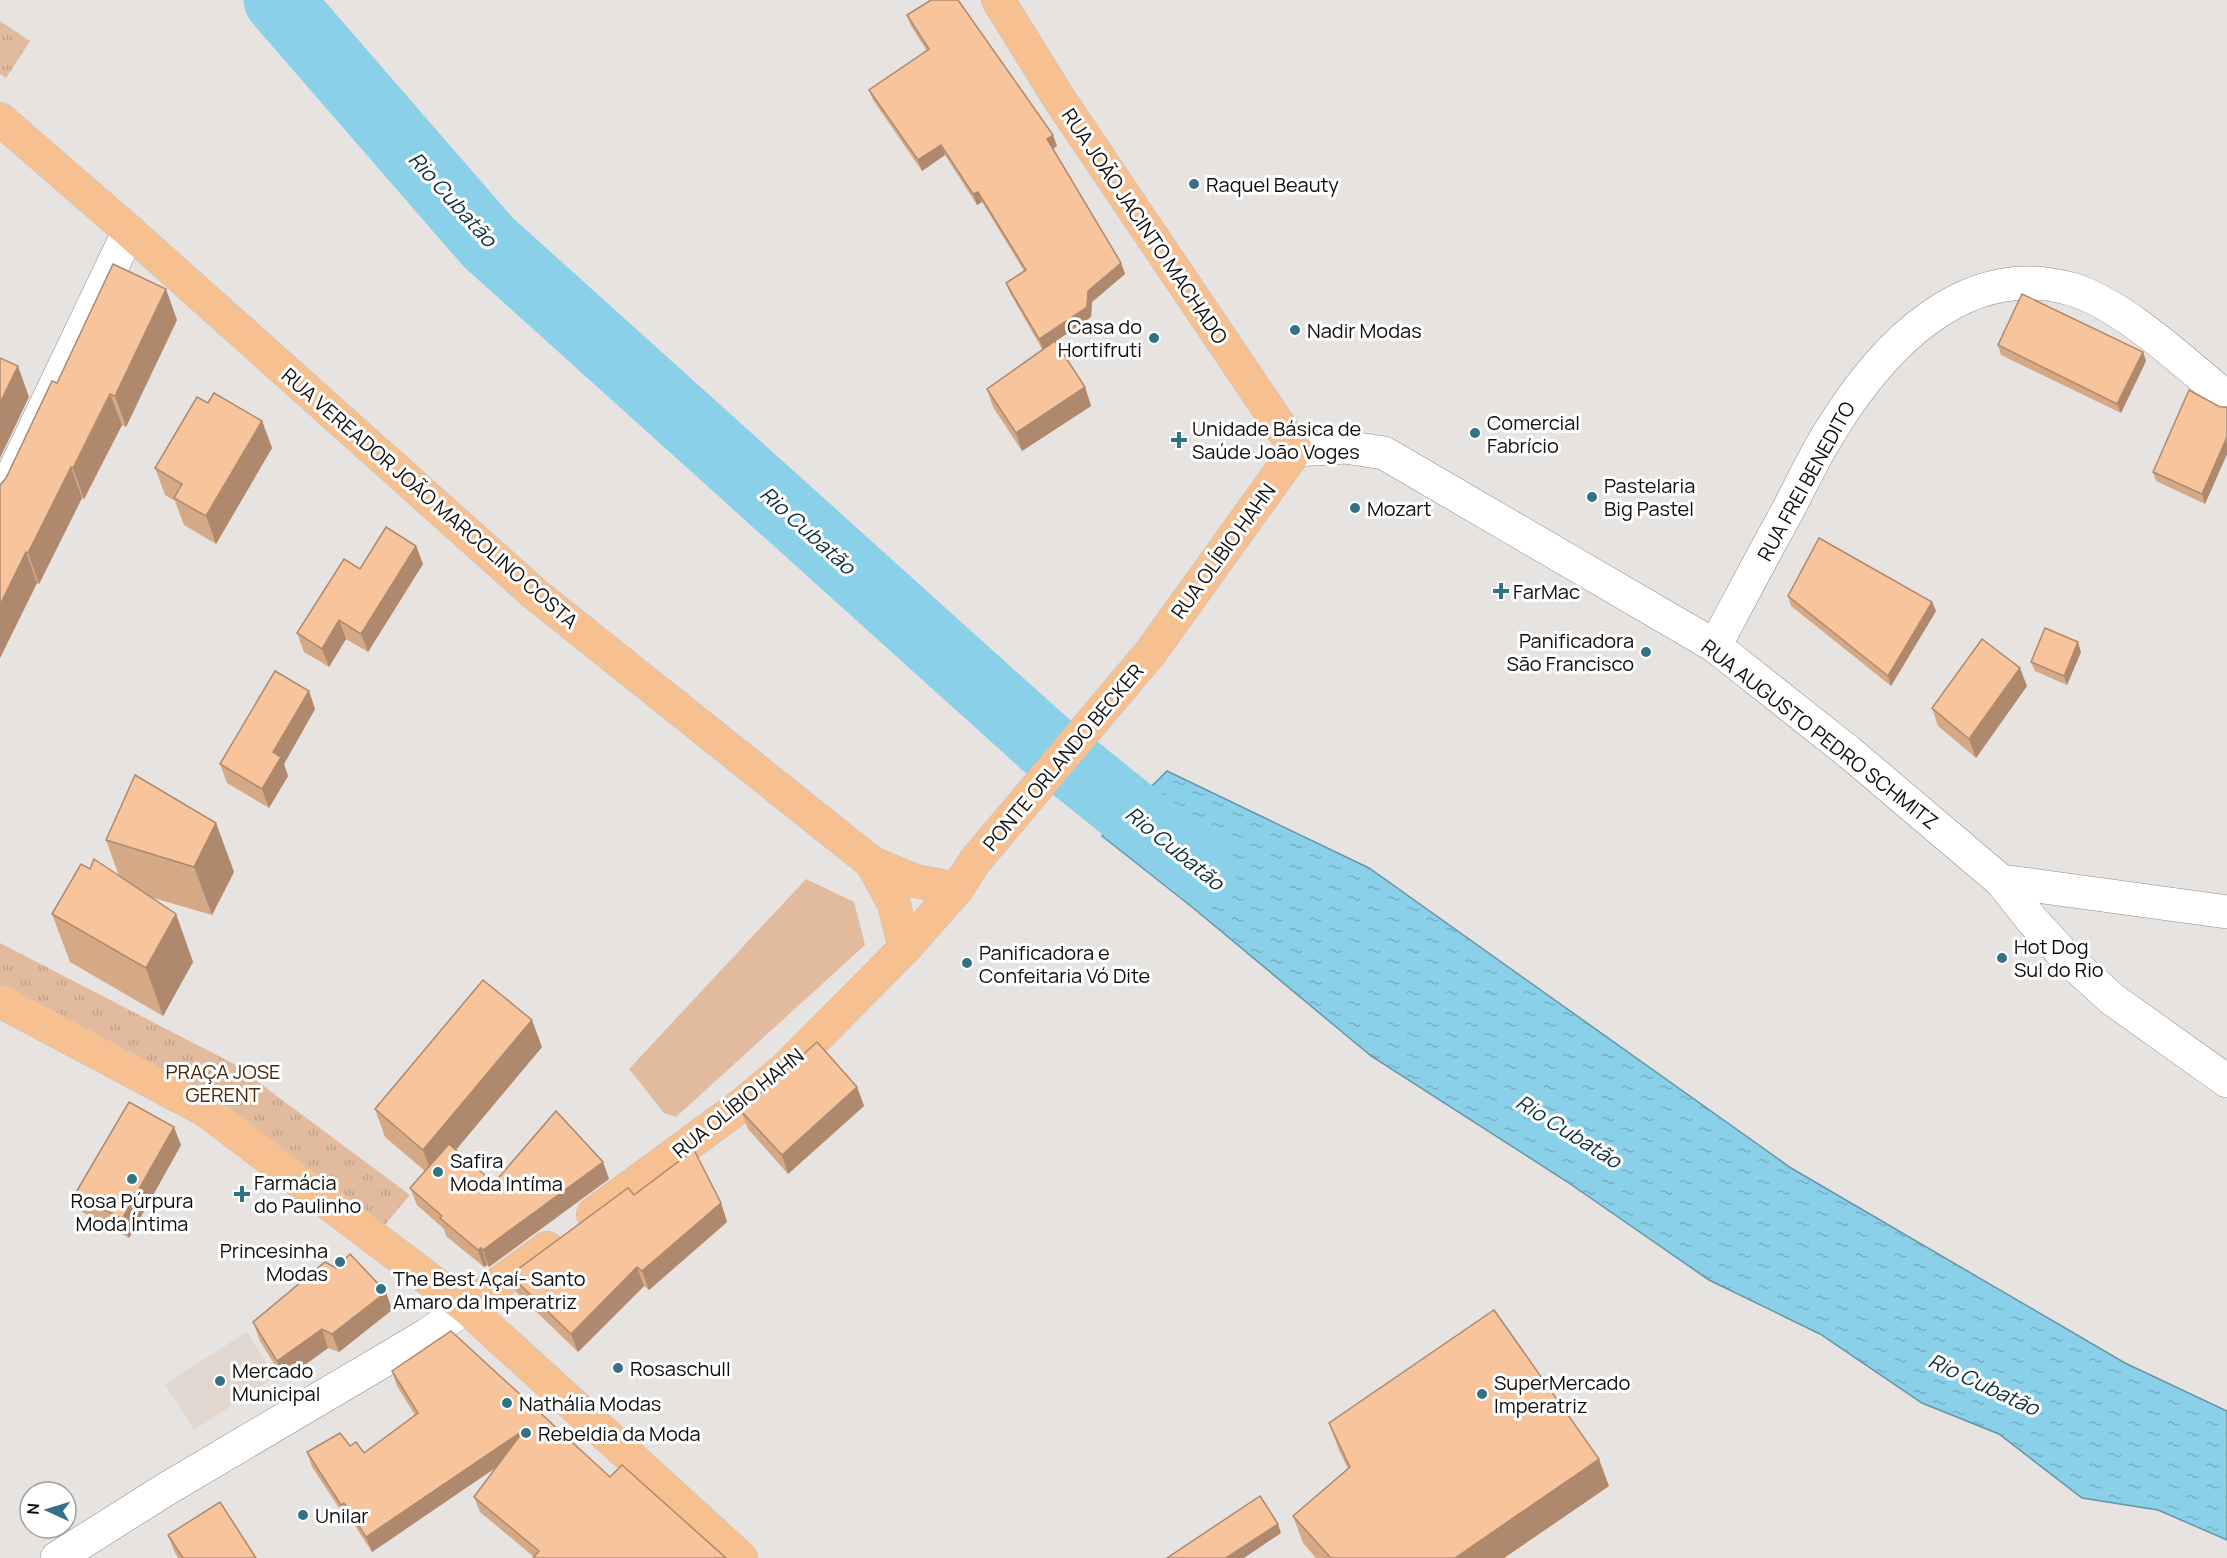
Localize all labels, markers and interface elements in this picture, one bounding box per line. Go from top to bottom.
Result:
street label: RUA JOÃO JACINTO MACHADO [1056,103,1234,349]
water label: Rio Cubatão [403,145,504,254]
place label: Raquel Beauty [1206,171,1339,198]
marker: Raquel Beauty [1187,177,1201,191]
place label: Casa do Hortifruti [1058,313,1142,363]
place label: Nadir Modas [1307,317,1422,344]
marker: Nadir Modas [1288,323,1302,337]
marker: Casa do Hortifruti [1147,331,1161,345]
street label: RUA VEREADOR JOÃO MARCOLINO COSTA [276,362,584,635]
street label: RUA FREI BENEDITO [1751,396,1861,566]
place label: Comercial Fabrício [1487,409,1580,459]
place label: Unidade Básica de Saúde João Voges [1192,415,1361,465]
marker: Comercial Fabrício [1468,426,1482,440]
marker: Unidade Básica de Saúde João Voges [1170,431,1188,449]
place label: Pastelaria Big Pastel [1604,472,1695,522]
street label: RUA OLÍBIO HAHN [1165,478,1281,624]
water label: Rio Cubatão [754,480,863,581]
marker: Pastelaria Big Pastel [1585,490,1599,504]
place label: Mozart [1367,495,1432,522]
marker: Mozart [1348,501,1362,515]
place label: FarMac [1513,578,1580,605]
marker: FarMac [1494,584,1508,598]
place label: Panificadora São Francisco [1506,627,1634,677]
street label: RUA AUGUSTO PEDRO SCHMITZ [1696,633,1944,835]
marker: Panificadora São Francisco [1639,645,1653,659]
street label: PONTE ORLANDO BECKER [977,658,1149,856]
water label: Rio Cubatão [1120,800,1231,897]
place label: Hot Dog Sul do Rio [2014,933,2104,983]
place label: Panificadora e Confeitaria Vó Dite [979,939,1150,989]
marker: Hot Dog Sul do Rio [1995,951,2009,965]
marker: Panificadora e Confeitaria Vó Dite [960,956,974,970]
street label: RUA OLÍBIO HAHN [667,1042,809,1164]
park label: PRAÇA JOSE GERENT [165,1058,281,1108]
water label: Rio Cubatão [1511,1088,1628,1175]
place label: Safira Moda Intíma [450,1147,563,1197]
marker: Safira Moda Intíma [431,1165,445,1179]
place label: Farmácia do Paulinho [254,1169,361,1219]
marker: Rosa Púrpura Moda Íntima [125,1172,139,1186]
place label: Rosa Púrpura Moda Íntima [71,1187,193,1237]
marker: Farmácia do Paulinho [235,1187,249,1201]
place label: Princesinha Modas [220,1237,328,1287]
marker: Princesinha Modas [333,1255,347,1269]
place label: The Best Açaí- Santo Amaro da Imperatriz [393,1265,586,1315]
marker: The Best Açaí- Santo Amaro da Imperatriz [374,1282,388,1296]
water label: Rio Cubatão [1924,1346,2045,1422]
place label: Rosaschull [630,1355,731,1382]
place label: Mercado Municipal [232,1357,320,1407]
marker: Rosaschull [611,1361,625,1375]
place label: SuperMercado Imperatriz [1494,1369,1630,1419]
marker: Mercado Municipal [213,1374,227,1388]
marker: SuperMercado Imperatriz [1475,1387,1489,1401]
place label: Nathália Modas [519,1390,661,1417]
marker: Nathália Modas [500,1396,514,1410]
place label: Rebeldia da Moda [538,1420,701,1447]
marker: Rebeldia da Moda [519,1426,533,1440]
north arrow [18,1480,78,1540]
text: N [22,1502,44,1515]
place label: Unilar [315,1502,369,1529]
marker: Unilar [296,1508,310,1522]

